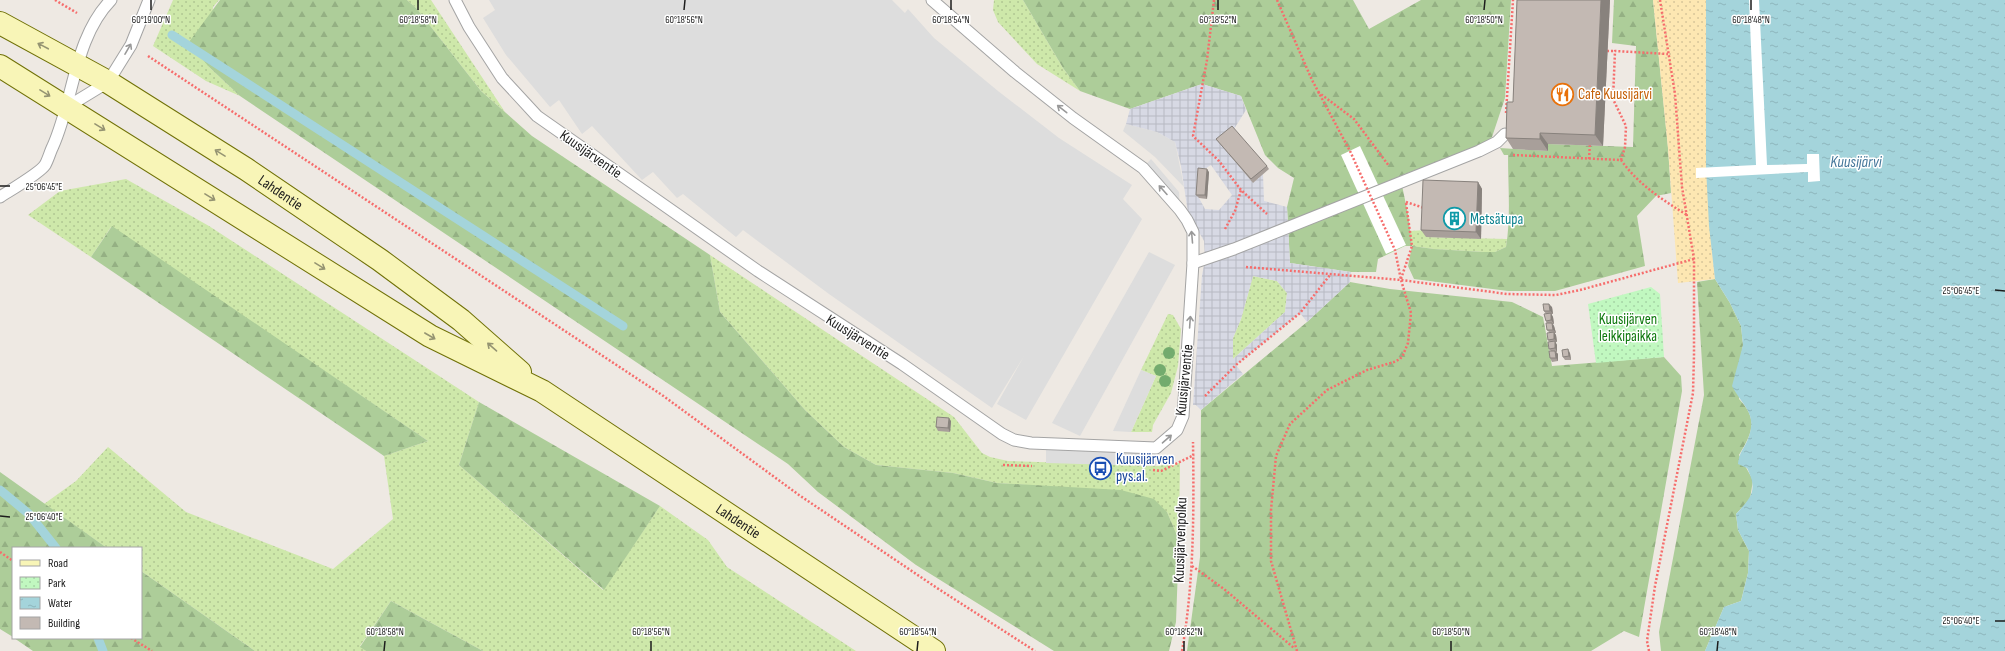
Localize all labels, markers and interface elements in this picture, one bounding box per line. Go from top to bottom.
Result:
text: 60°19'00"N [132,14,170,26]
text: 60°18'58"N [399,14,437,26]
text: 60°18'56"N [665,14,703,26]
text: 60°18'54"N [932,14,970,26]
text: 60°18'52"N [1199,14,1237,26]
text: 60°18'50"N [1465,14,1503,26]
text: 60°18'48"N [1732,14,1770,26]
one-way arrow [37,41,49,49]
one-way arrow [125,43,133,55]
restaurant icon: Cafe Kuusijärvi [1549,81,1575,107]
place label: Cafe Kuusijärvi [1578,85,1652,104]
one-way arrow [39,90,51,98]
one-way arrow [1056,105,1067,113]
one-way arrow [94,124,106,132]
street label: Kuusijärventie [556,126,626,183]
one-way arrow [214,149,225,157]
water label: Kuusijärvi [1830,153,1883,172]
street label: Lahdentie [254,171,306,215]
text: 25°06'45"E [26,181,62,193]
one-way arrow [1158,185,1168,195]
one-way arrow [204,193,215,201]
building icon: Metsätupa [1441,206,1467,232]
place label: Metsätupa [1470,210,1524,229]
one-way arrow [1189,231,1196,244]
one-way arrow [314,263,326,271]
text: 25°06'45"E [1943,285,1979,297]
street label: Kuusijärventie [822,310,893,365]
park label: Kuusijärven leikkipaikka [1599,310,1657,346]
one-way arrow [1186,316,1193,329]
one-way arrow [424,332,436,340]
one-way arrow [487,342,497,352]
street label: Kuusijärventie [1171,343,1198,417]
one-way arrow [1161,434,1172,443]
place label: Kuusijärven pys.al. [1116,450,1174,486]
bus stop icon: Kuusijärven pys.al. [1088,455,1114,481]
street label: Kuusijärvenpolku [1170,497,1191,583]
street label: Lahdentie [712,500,764,543]
text: 25°06'40"E [25,511,63,523]
legend [12,547,142,639]
text: Road [48,556,68,571]
text: Park [48,576,66,591]
text: Water [48,596,72,611]
text: 25°06'40"E [1942,615,1980,627]
text: Building [48,616,80,631]
text: 60°18'58"N [366,626,404,638]
text: 60°18'56"N [632,626,670,638]
text: 60°18'54"N [899,626,937,638]
text: 60°18'52"N [1165,626,1203,638]
text: 60°18'50"N [1432,626,1470,638]
text: 60°18'48"N [1699,626,1737,638]

